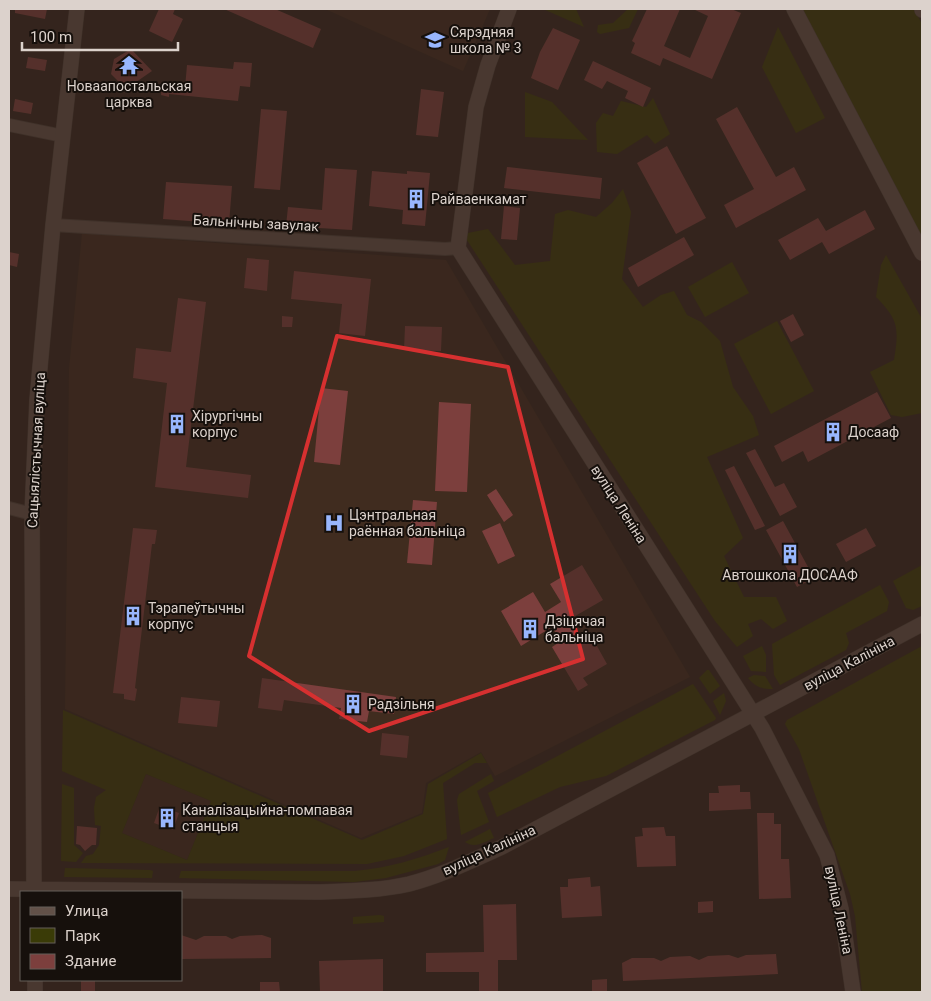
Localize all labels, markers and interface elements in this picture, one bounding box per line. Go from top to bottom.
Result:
scale bar [22,20,179,52]
place label: Сярэдняя школа № 3 [450,24,522,56]
text: 100 m [30,28,72,46]
school or university icon: Сярэдняя школа № 3 [424,29,446,51]
temple icon: Новаапостальская царква [118,54,140,76]
place label: Новаапостальская царква [67,78,191,110]
building icon: Райваенкамат [405,188,427,210]
place label: Райваенкамат [431,191,527,207]
street label: Бальнічны завулак [193,212,320,234]
street label: Сацыялістычная вуліца [24,372,48,528]
place label: Хірургічны корпус [192,408,262,440]
building icon: Хірургічны корпус [166,413,188,435]
building icon: Досааф [822,421,844,443]
place label: Досааф [848,424,899,440]
street label: вуліца Леніна [588,462,650,546]
place label: Цэнтральная раённая бальніца [349,507,465,539]
hospital icon: Цэнтральная раённая бальніца [323,512,345,534]
building icon: Автошкола ДОСААФ [779,543,801,565]
place label: Автошкола ДОСААФ [722,567,858,583]
place label: Тэрапеўтычны корпус [148,600,245,632]
building icon: Тэрапеўтычны корпус [122,605,144,627]
place label: Дзіцячая бальніца [545,613,605,645]
building icon: Дзіцячая бальніца [519,618,541,640]
street label: вуліца Калініна [801,632,897,694]
building icon: Радзільня [342,693,364,715]
place label: Радзільня [368,696,435,712]
place label: Каналізацыйна-помпавая станцыя [182,802,353,834]
building icon: Каналізацыйна-помпавая станцыя [156,807,178,829]
street label: вуліца Калініна [440,822,538,878]
street label: вуліца Леніна [822,864,856,956]
legend [20,891,182,981]
text: Улица [65,902,108,920]
text: Парк [65,927,100,945]
text: Здание [65,952,116,970]

